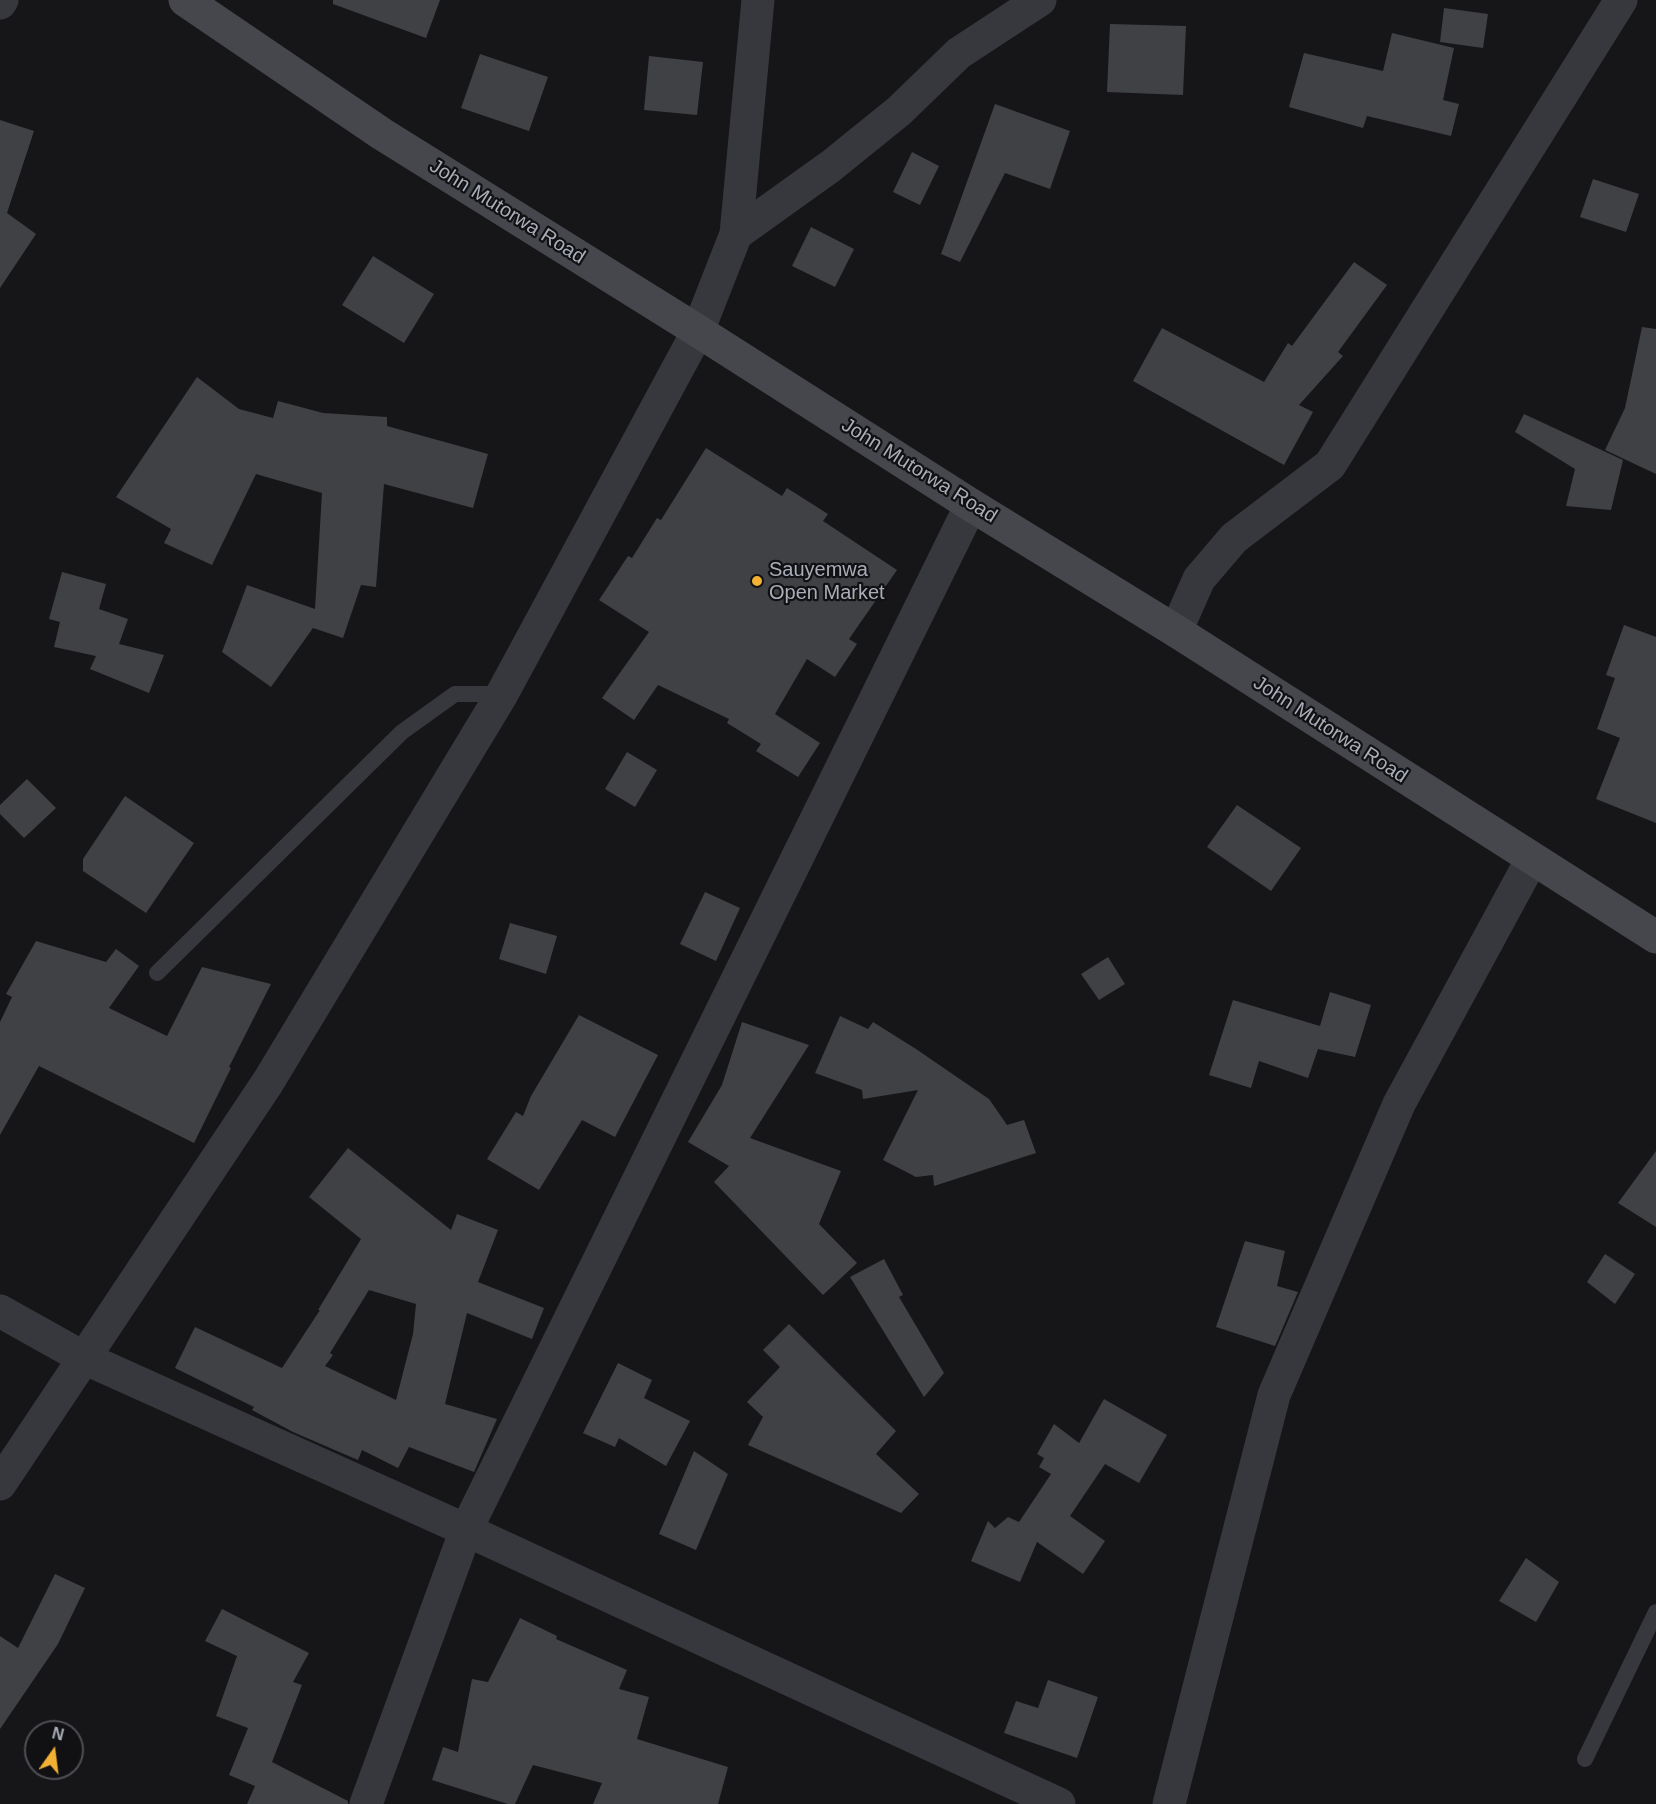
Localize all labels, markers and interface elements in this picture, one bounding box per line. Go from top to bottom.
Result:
street label: John Mutorwa Road [425,154,589,270]
street label: John Mutorwa Road [837,413,1001,529]
place label: Sauyemwa Open Market [769,558,885,605]
marker: Sauyemwa Open Market [750,574,764,588]
street label: John Mutorwa Road [1248,671,1412,789]
north arrow [24,1720,84,1780]
text: N [50,1724,66,1744]

